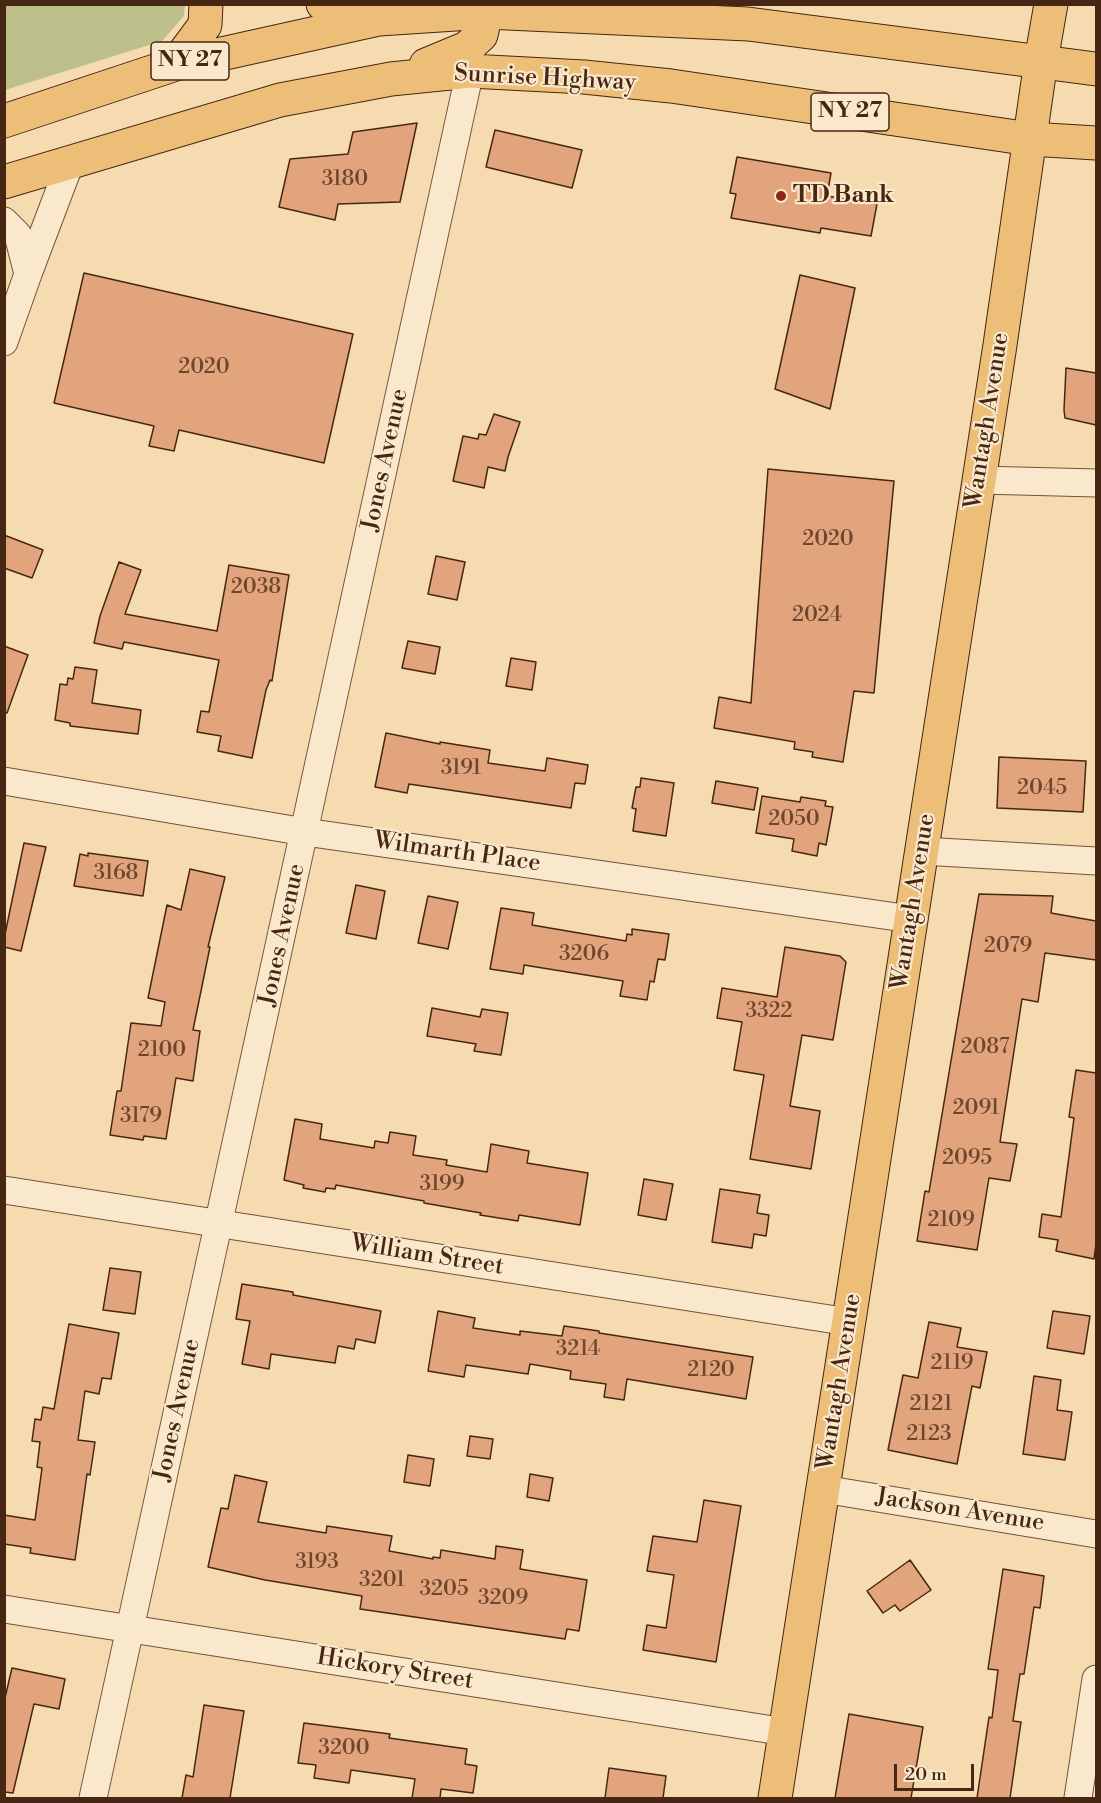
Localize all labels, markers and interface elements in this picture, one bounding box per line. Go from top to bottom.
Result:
road number: NY 27 [151,42,229,80]
street label: Sunrise Highway [453,60,637,98]
road number: NY 27 [811,93,889,131]
house number: 3180 [322,167,368,193]
place label: TD Bank [793,182,894,210]
marker: TD Bank [774,189,788,203]
street label: Wantagh Avenue [960,331,1016,511]
house number: 2020 [178,355,230,381]
street label: Jones Avenue [357,386,415,534]
house number: 2020 [802,527,854,553]
house number: 2038 [231,575,281,601]
house number: 2024 [792,603,842,629]
house number: 3191 [441,756,481,782]
house number: 2045 [1017,776,1067,802]
house number: 2050 [768,807,820,833]
street label: Wantagh Avenue [886,812,942,992]
street label: Wilmarth Place [372,827,542,879]
house number: 3168 [94,861,138,887]
street label: Jones Avenue [254,861,312,1009]
house number: 2079 [984,934,1032,960]
house number: 3206 [559,942,609,968]
house number: 3322 [745,999,793,1025]
house number: 2087 [960,1035,1010,1061]
house number: 2100 [138,1038,186,1064]
house number: 2091 [953,1096,999,1122]
house number: 3179 [120,1104,162,1130]
house number: 2095 [942,1146,992,1172]
house number: 3199 [420,1172,464,1198]
house number: 2109 [927,1208,975,1234]
street label: William Street [349,1230,505,1282]
street label: Wantagh Avenue [812,1292,868,1472]
street label: Jones Avenue [149,1336,207,1484]
house number: 3214 [556,1337,600,1363]
house number: 2119 [931,1351,973,1377]
house number: 2120 [687,1358,735,1384]
house number: 2121 [910,1392,952,1418]
house number: 2123 [906,1422,952,1448]
street label: Jackson Avenue [874,1483,1046,1539]
house number: 3193 [295,1550,339,1576]
house number: 3201 [359,1568,405,1594]
house number: 3205 [419,1577,469,1603]
house number: 3209 [478,1586,528,1612]
street label: Hickory Street [315,1643,475,1697]
house number: 3200 [318,1736,370,1762]
scale bar [897,1752,976,1790]
text: 20 m [905,1763,947,1786]

